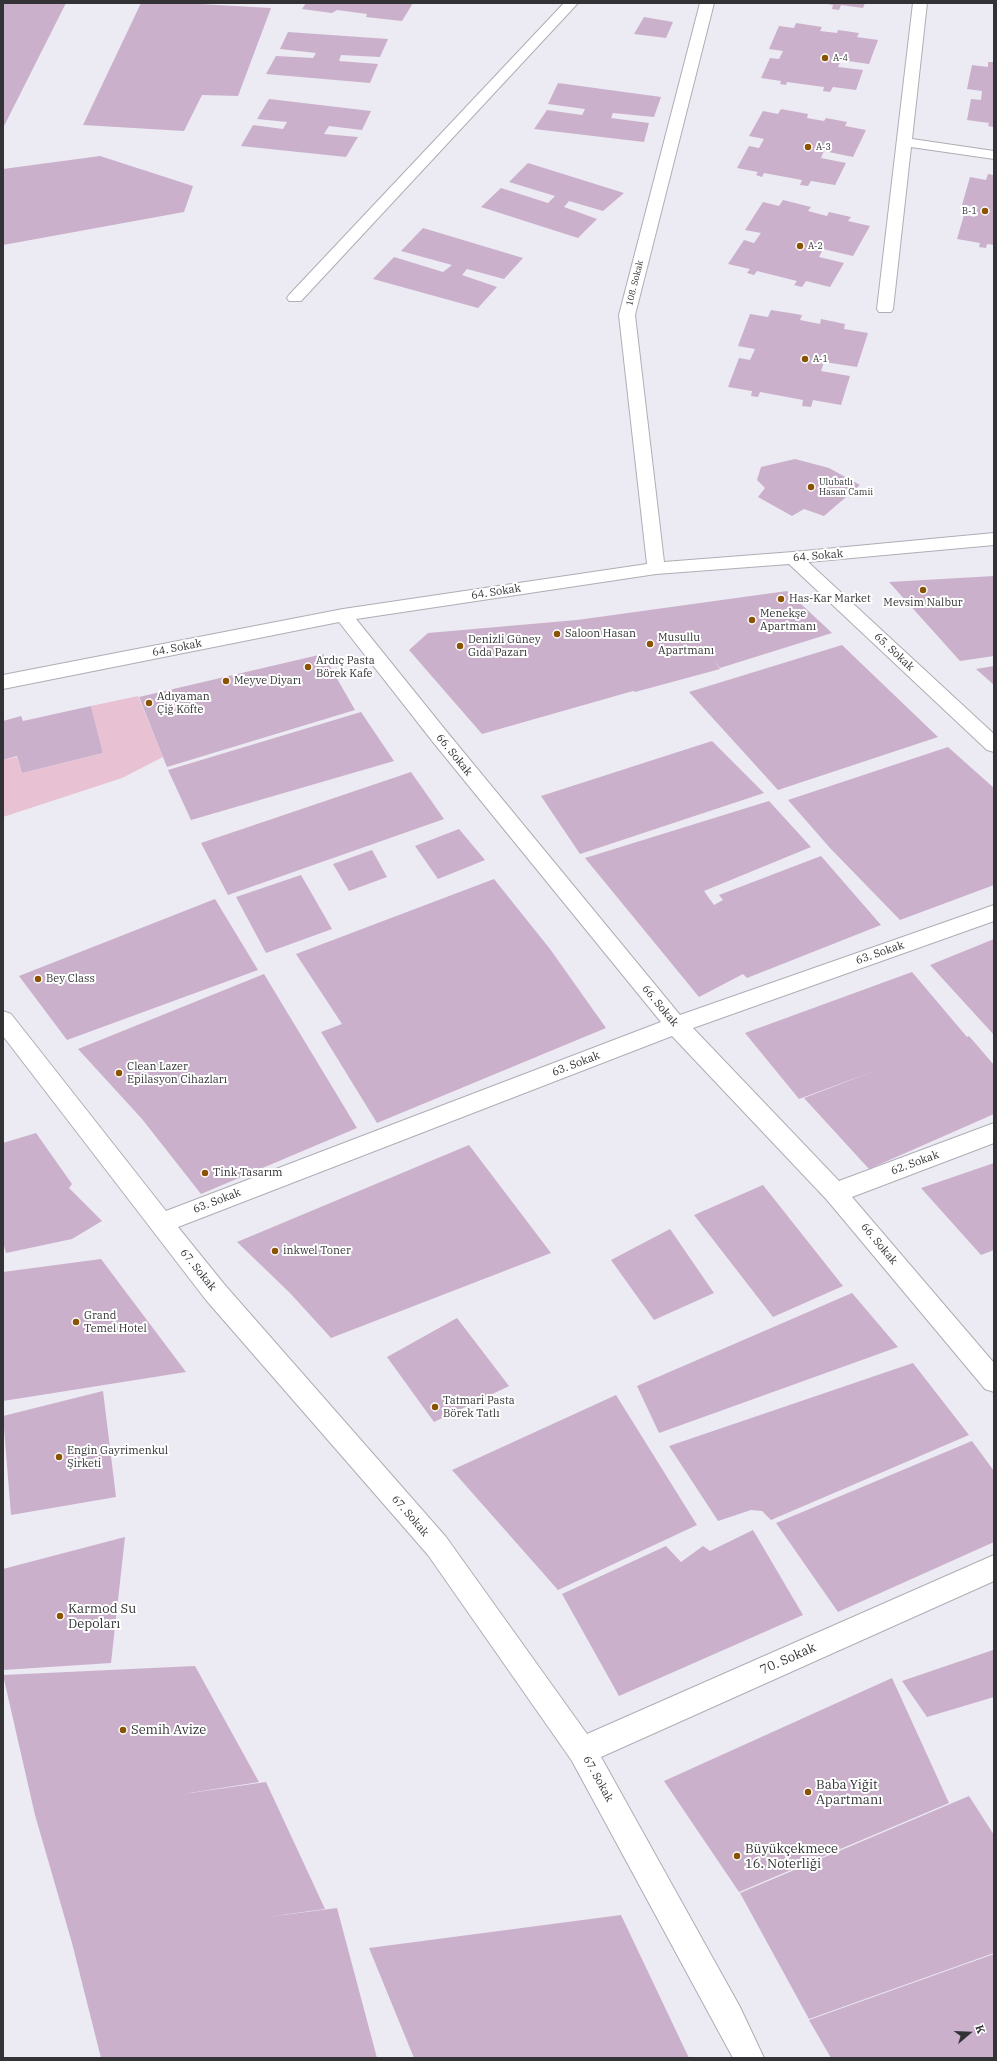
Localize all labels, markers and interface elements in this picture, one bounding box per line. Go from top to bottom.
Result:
marker: A-4 [820,53,830,63]
place label: A-4 [833,53,848,63]
marker: A-3 [803,142,813,152]
place label: A-3 [816,142,831,152]
place label: B-1 [962,206,977,216]
marker: B-1 [980,206,990,216]
marker: A-2 [795,241,805,251]
place label: A-2 [808,241,823,251]
street label: 108. Sokak [624,259,646,307]
marker: A-1 [800,354,810,364]
place label: A-1 [813,354,828,364]
place label: Ulubatlı Hasan Camii [819,477,873,498]
marker: Ulubatlı Hasan Camii [806,482,816,492]
street label: 64. Sokak [792,547,844,565]
street label: 64. Sokak [470,582,522,602]
marker: Mevsim Nalbur [918,585,928,595]
place label: Has-Kar Market [789,592,871,606]
marker: Has-Kar Market [776,594,786,604]
place label: Mevsim Nalbur [883,596,963,610]
place label: Menekşe Apartmanı [760,607,816,633]
marker: Menekşe Apartmanı [747,615,757,625]
place label: Saloon Hasan [565,627,636,641]
marker: Saloon Hasan [552,629,562,639]
street label: 65. Sokak [871,630,917,674]
place label: Musullu Apartmanı [658,631,714,657]
place label: Denizli Güney Gıda Pazarı [468,633,541,659]
street label: 64. Sokak [151,637,203,659]
marker: Musullu Apartmanı [645,639,655,649]
marker: Denizli Güney Gıda Pazarı [455,641,465,651]
place label: Ardıç Pasta Börek Kafe [316,654,375,680]
marker: Ardıç Pasta Börek Kafe [303,662,313,672]
place label: Meyve Diyarı [234,674,301,688]
marker: Meyve Diyarı [221,676,231,686]
place label: Adıyaman Çiğ Köfte [157,690,210,716]
marker: Adıyaman Çiğ Köfte [144,698,154,708]
street label: 66. Sokak [433,731,475,779]
street label: 63. Sokak [854,939,906,967]
place label: Bey Class [46,972,95,986]
marker: Bey Class [33,974,43,984]
street label: 66. Sokak [639,983,681,1029]
street label: 63. Sokak [550,1049,602,1079]
place label: Clean Lazer Epilasyon Cihazları [127,1060,227,1086]
marker: Clean Lazer Epilasyon Cihazları [114,1068,124,1078]
street label: 62. Sokak [889,1148,941,1178]
place label: Tink Tasarım [213,1166,283,1180]
marker: Tink Tasarım [200,1168,210,1178]
street label: 63. Sokak [191,1186,243,1216]
street label: 66. Sokak [858,1221,900,1267]
place label: inkwel Toner [283,1244,351,1258]
street label: 67. Sokak [177,1246,219,1294]
marker: inkwel Toner [270,1246,280,1256]
place label: Grand Temel Hotel [84,1309,147,1335]
marker: Grand Temel Hotel [71,1317,81,1327]
place label: Tatmari Pasta Börek Tatlı [443,1394,515,1420]
marker: Tatmari Pasta Börek Tatlı [430,1402,440,1412]
place label: Engin Gayrimenkul Şirketi [67,1444,168,1470]
marker: Engin Gayrimenkul Şirketi [54,1452,64,1462]
street label: 67. Sokak [389,1493,431,1539]
place label: Karmod Su Depoları [68,1601,136,1632]
marker: Karmod Su Depoları [55,1611,65,1621]
street label: 70. Sokak [758,1640,818,1678]
place label: Semih Avize [131,1722,206,1738]
marker: Semih Avize [118,1725,128,1735]
street label: 67. Sokak [580,1754,616,1804]
place label: Baba Yiğit Apartmanı [816,1777,882,1808]
marker: Baba Yiğit Apartmanı [803,1787,813,1797]
place label: Büyükçekmece 16. Noterliği [745,1841,838,1872]
marker: Büyükçekmece 16. Noterliği [732,1851,742,1861]
north arrow [949,2013,989,2053]
text: K [972,2023,988,2035]

